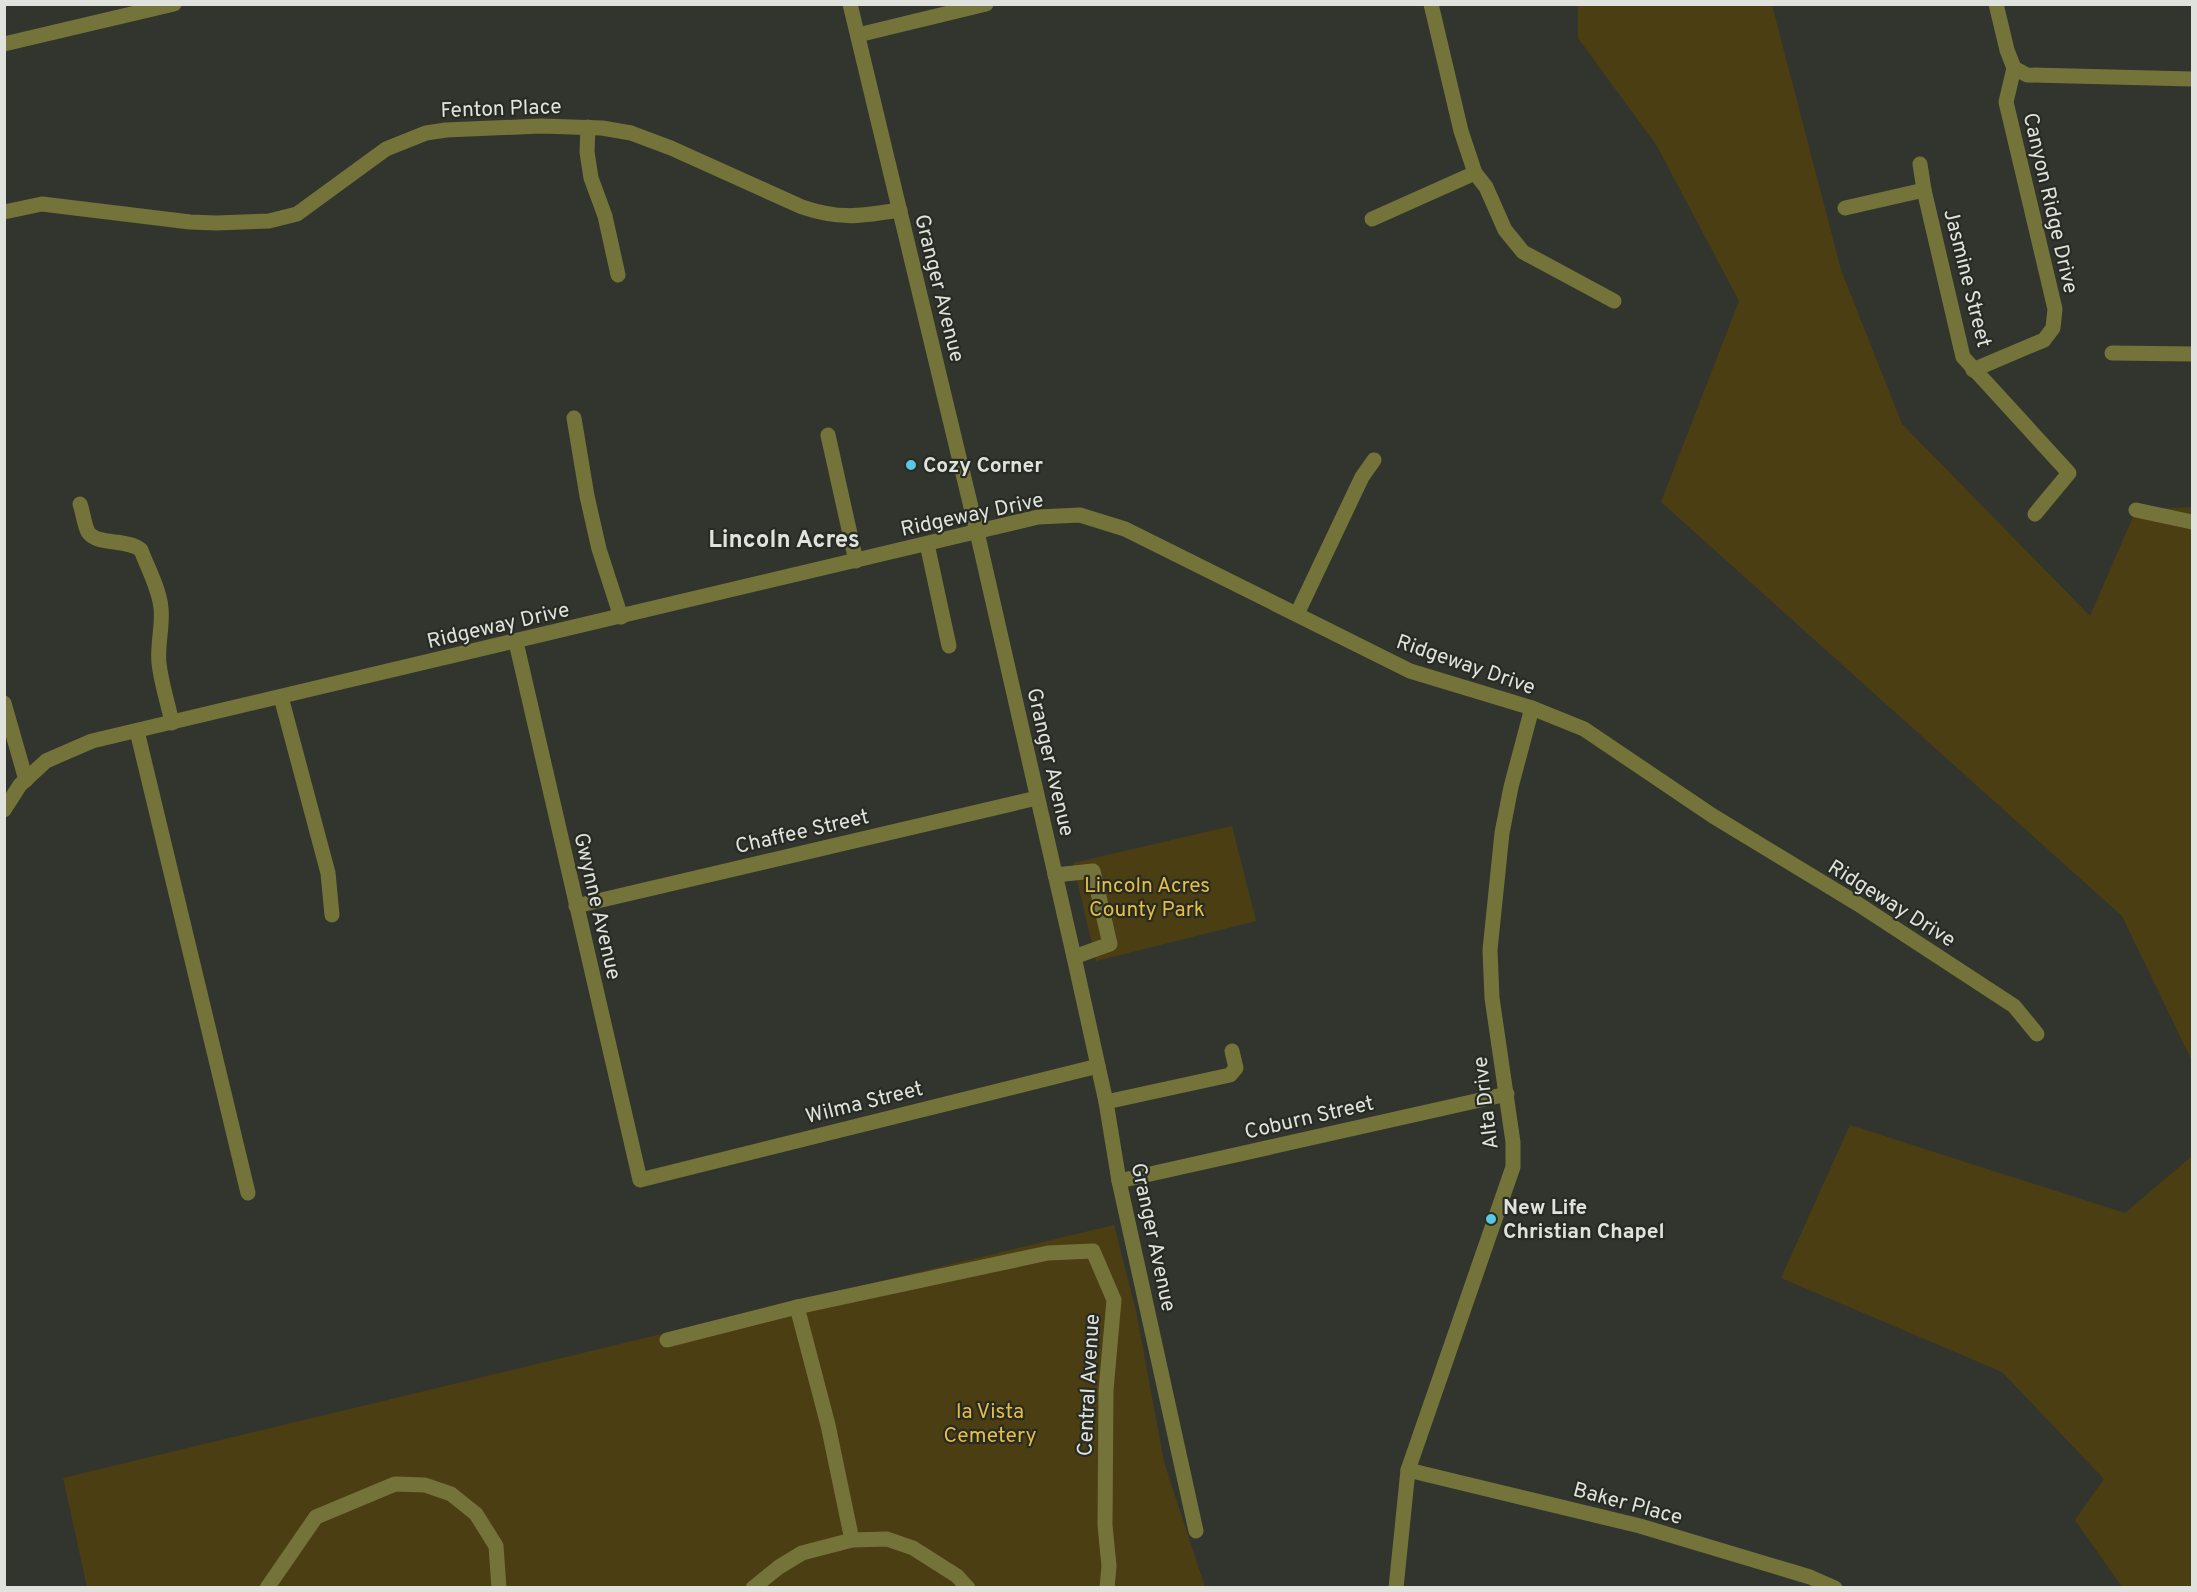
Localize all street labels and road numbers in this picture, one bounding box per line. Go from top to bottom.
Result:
street label: Fenton Place [440,94,562,125]
street label: Canyon Ridge Drive [2016,110,2083,296]
street label: Jasmine Street [1936,206,1997,350]
street label: Granger Avenue [907,212,970,365]
street label: Ridgeway Drive [898,487,1046,544]
street label: Ridgeway Drive [424,597,572,656]
street label: Ridgeway Drive [1392,629,1539,702]
street label: Granger Avenue [1019,686,1080,839]
street label: Chaffee Street [733,804,872,861]
street label: Gwynne Avenue [566,830,627,983]
street label: Ridgeway Drive [1822,854,1960,954]
street label: Alta Drive [1467,1055,1506,1151]
street label: Wilma Street [803,1076,926,1131]
street label: Coburn Street [1242,1090,1377,1146]
street label: Granger Avenue [1124,1160,1181,1314]
street label: Central Avenue [1072,1313,1107,1457]
street label: Baker Place [1570,1477,1685,1532]

